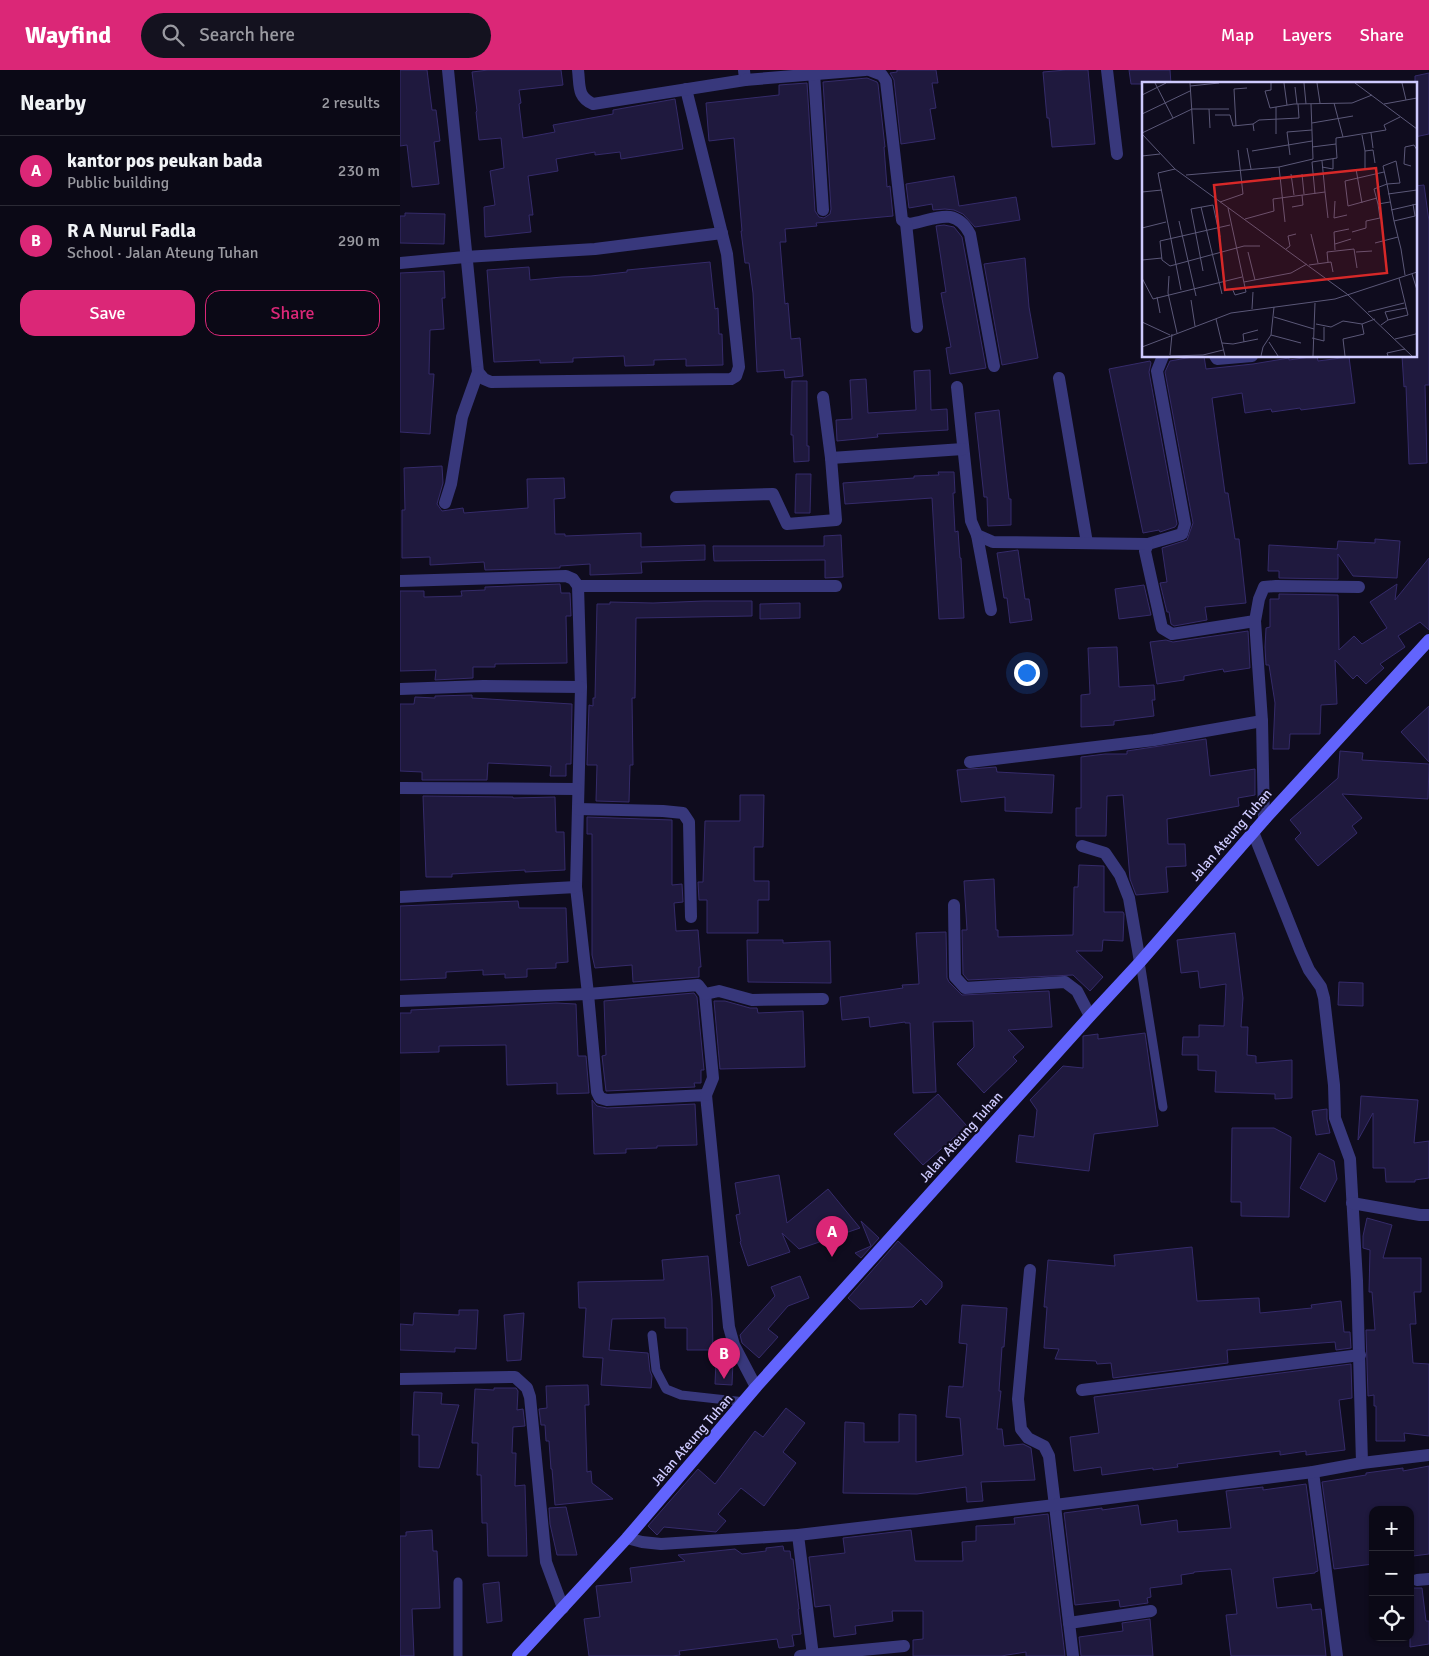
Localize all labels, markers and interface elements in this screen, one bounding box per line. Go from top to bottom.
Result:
search box [141,13,491,58]
text: Wayfind [25,20,111,50]
icon: search [159,21,187,49]
text: Search here [199,23,295,47]
text: Map [1221,24,1254,46]
text: Layers [1282,24,1332,46]
text: Share [1360,24,1404,46]
inset map [1142,82,1416,358]
text: Nearby [20,90,86,116]
text: 2 results [321,93,380,113]
text: kantor pos peukan bada [67,149,263,173]
text: A [31,161,41,181]
text: 230 m [338,161,380,181]
text: Public building [67,173,169,193]
text: R A Nurul Fadla [67,219,196,243]
text: B [31,231,41,251]
text: 290 m [338,231,380,251]
text: School · Jalan Ateung Tuhan [67,243,259,263]
button: Save [20,290,195,336]
button: Share [205,290,380,336]
your location [1014,660,1040,686]
street label: Jalan Ateung Tuhan [1186,785,1276,885]
street label: Jalan Ateung Tuhan [916,1088,1006,1186]
pin: A [816,1216,848,1257]
pin: B [708,1338,740,1379]
street label: Jalan Ateung Tuhan [647,1390,737,1490]
map controls [1369,1506,1414,1641]
button: + [1369,1506,1414,1551]
button: − [1369,1551,1414,1596]
button: locate [1369,1596,1414,1641]

